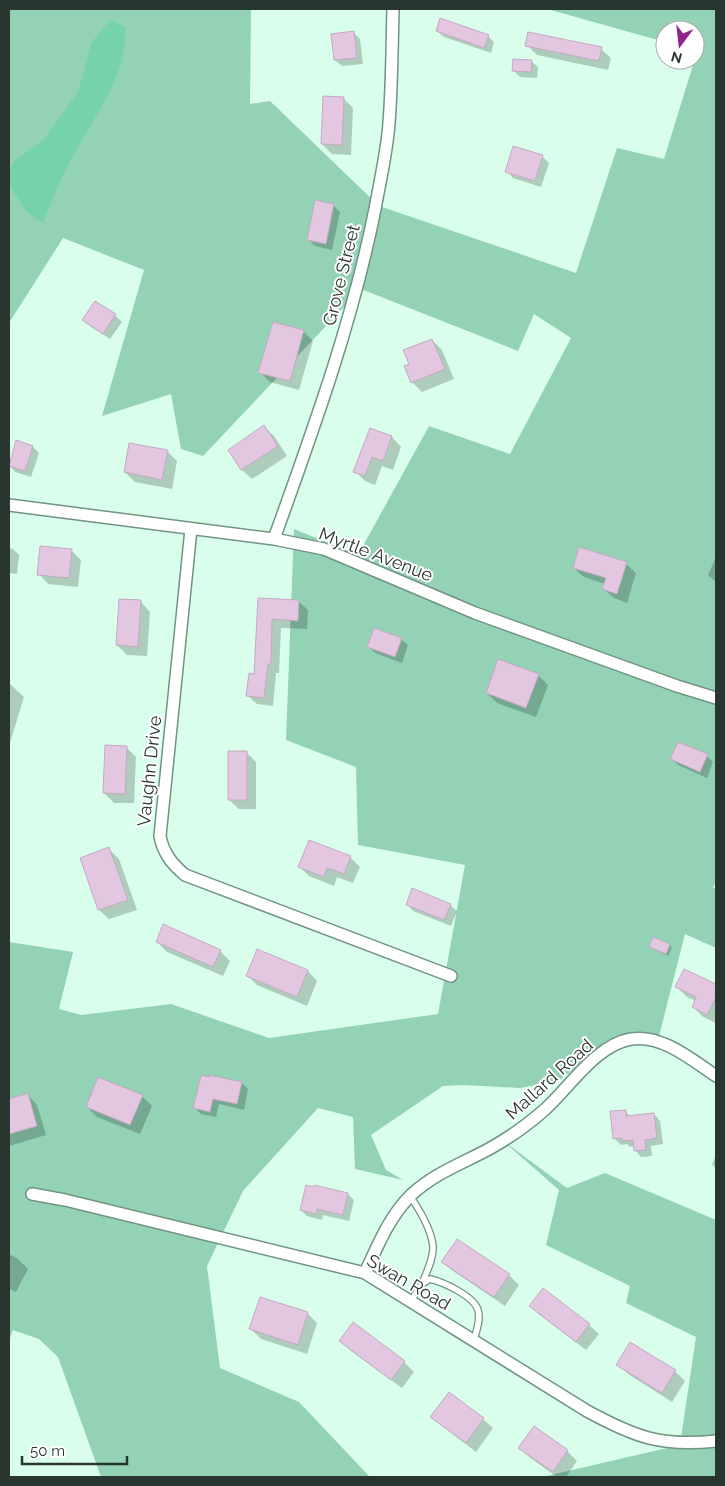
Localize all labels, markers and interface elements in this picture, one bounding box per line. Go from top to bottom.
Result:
north arrow [655,20,705,70]
text: N [669,48,684,67]
street label: Grove Street [318,222,364,328]
street label: Myrtle Avenue [316,523,436,586]
street label: Vaughn Drive [133,714,165,828]
street label: Mallard Road [501,1034,597,1124]
street label: Swan Road [363,1250,455,1314]
scale bar [22,1434,128,1466]
text: 50 m [30,1442,65,1460]

